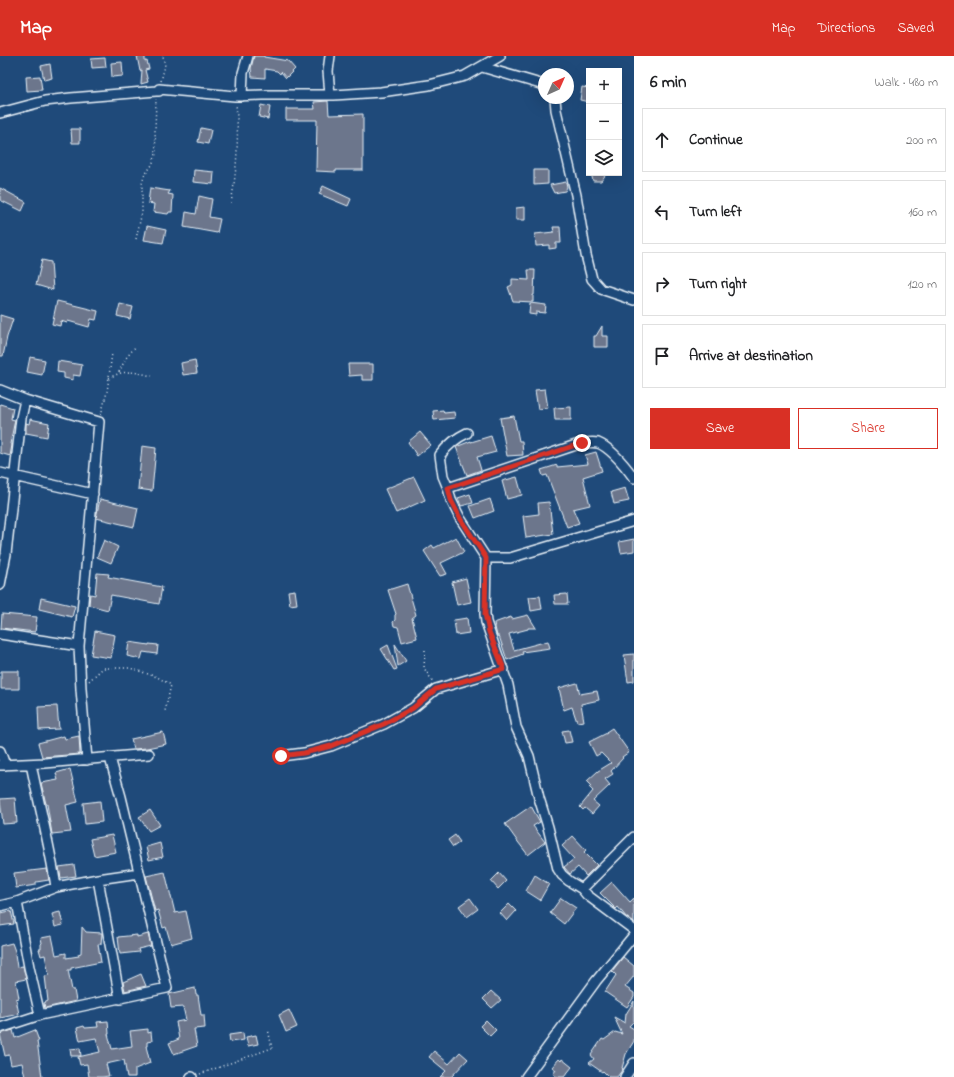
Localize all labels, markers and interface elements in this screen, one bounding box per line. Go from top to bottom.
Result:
text: Map [20,15,52,42]
text: Map [772,18,795,39]
text: Directions [817,18,875,39]
text: Saved [897,18,934,39]
north arrow [538,68,574,104]
map controls [586,68,622,176]
button: + [586,68,622,104]
text: 6 min [650,70,686,95]
text: Walk · 480 m [875,73,938,92]
button: − [586,104,622,140]
icon: ahead [651,129,673,151]
text: Continue [689,129,743,151]
text: 200 m [906,131,937,150]
button: layers [586,140,622,176]
icon: left [651,201,673,223]
text: Turn left [689,201,742,223]
text: 160 m [908,203,937,222]
icon: right [651,273,673,295]
text: Turn right [689,273,747,295]
text: 120 m [907,275,937,294]
icon: arrive [651,345,673,367]
text: Arrive at destination [689,345,813,367]
button: Save [650,408,790,449]
button: Share [798,408,938,449]
route end [573,434,591,452]
route start [272,747,290,765]

